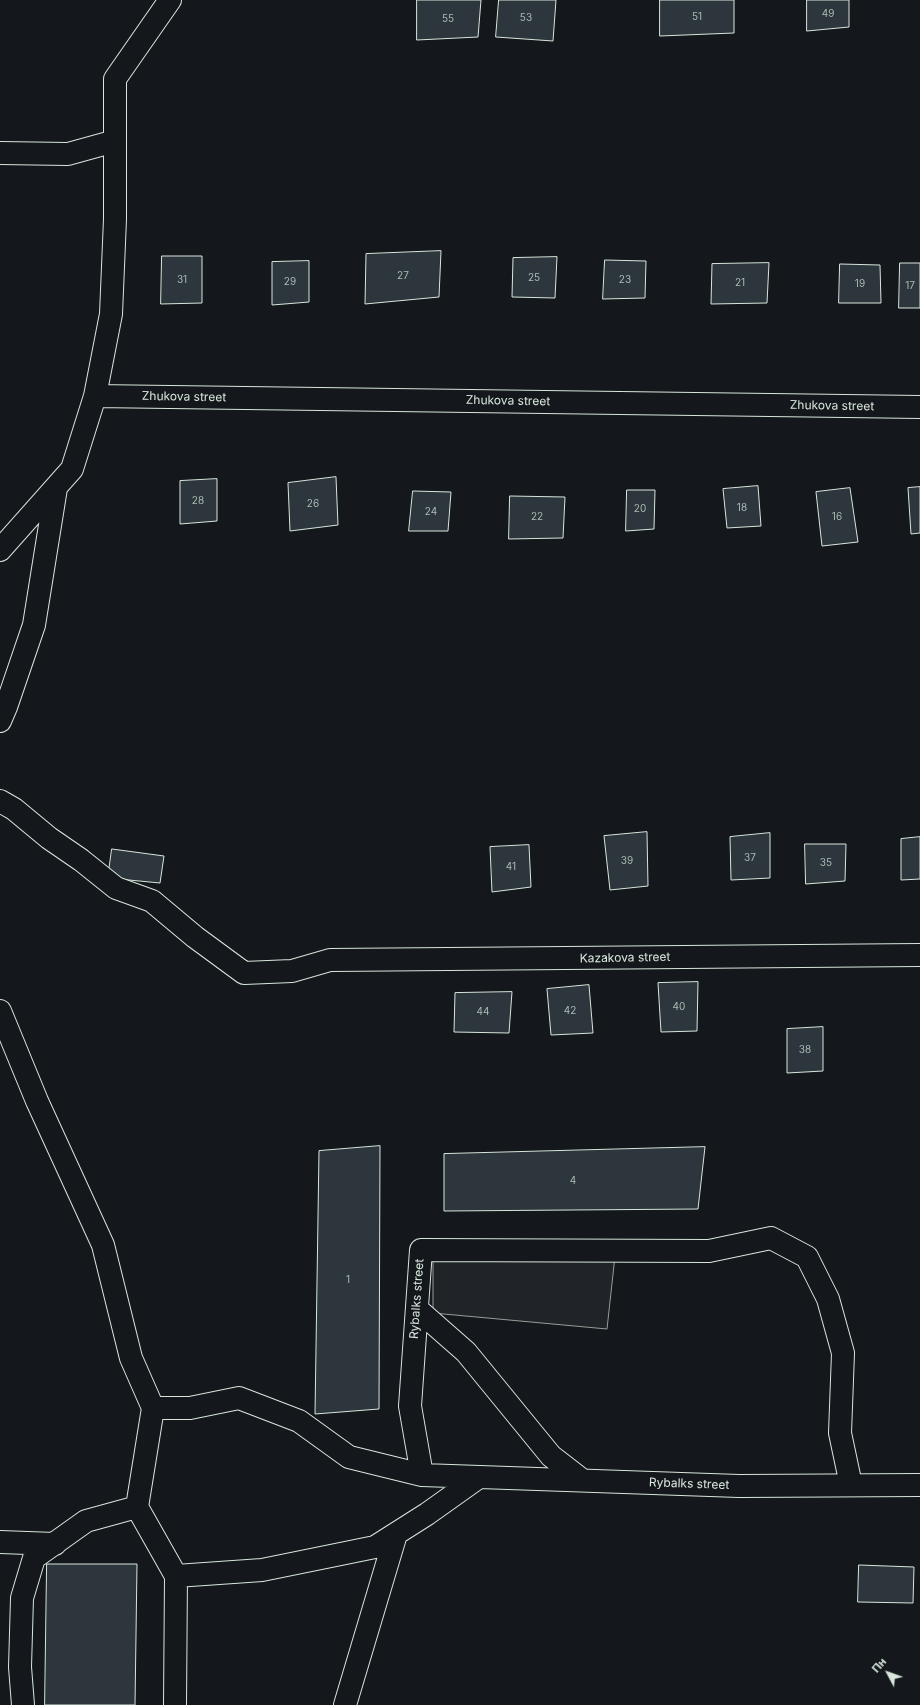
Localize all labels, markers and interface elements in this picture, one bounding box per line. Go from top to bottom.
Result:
house number: 49 [822,8,834,20]
house number: 51 [692,11,702,23]
house number: 53 [520,12,532,24]
house number: 55 [442,13,454,25]
house number: 27 [397,270,409,282]
house number: 25 [528,272,540,284]
house number: 31 [177,274,187,286]
house number: 23 [619,274,631,286]
house number: 29 [284,276,296,288]
house number: 21 [735,277,745,289]
house number: 19 [855,278,865,290]
house number: 17 [905,280,915,292]
street label: Zhukova street [142,389,226,405]
street label: Zhukova street [466,393,550,409]
street label: Zhukova street [790,398,874,414]
house number: 28 [192,495,204,507]
house number: 26 [307,498,319,510]
house number: 18 [737,502,747,514]
house number: 20 [634,503,646,515]
house number: 24 [425,506,437,518]
house number: 22 [531,511,543,523]
house number: 16 [832,511,842,523]
house number: 37 [744,852,756,864]
house number: 39 [621,855,633,867]
house number: 35 [820,857,832,869]
house number: 41 [506,861,516,873]
street label: Kazakova street [580,950,670,966]
house number: 40 [673,1001,685,1013]
house number: 42 [564,1005,576,1017]
house number: 44 [477,1006,489,1018]
house number: 38 [799,1044,811,1056]
house number: 4 [570,1175,576,1187]
street label: Rybalks street [407,1258,427,1340]
house number: 1 [346,1274,350,1286]
street label: Rybalks street [649,1475,729,1493]
north arrow [868,1653,908,1693]
text: Пн [869,1655,889,1675]

